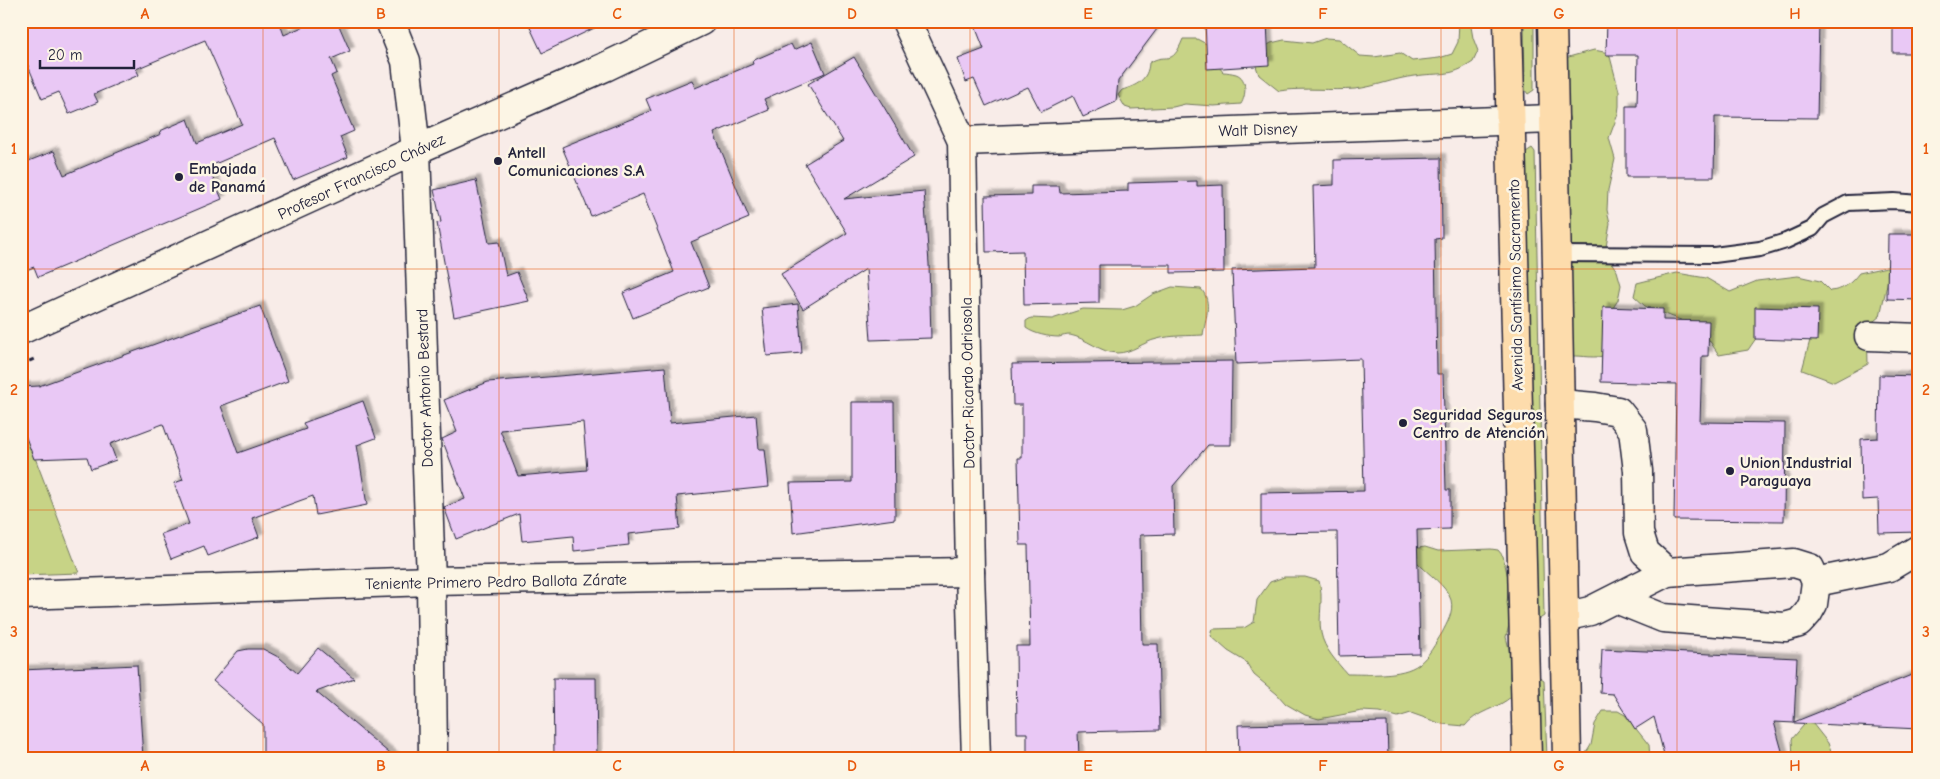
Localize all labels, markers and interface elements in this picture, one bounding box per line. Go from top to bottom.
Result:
text: A [141,5,150,23]
text: B [376,5,386,23]
text: C [612,5,622,23]
text: D [847,5,857,23]
text: E [1083,5,1093,23]
text: F [1318,5,1328,23]
text: G [1553,5,1565,23]
text: H [1789,5,1801,23]
scale bar [40,38,134,70]
text: 20 m [48,46,82,64]
street label: Walt Disney [1218,120,1299,140]
street label: Profesor Francisco Chávez [275,130,448,224]
text: 1 [11,140,17,158]
text: 1 [1923,140,1929,158]
place label: Antell Comunicaciones S.A [508,144,644,180]
marker: Antell Comunicaciones S.A [492,155,504,167]
place label: Embajada de Panamá [189,160,266,196]
marker: Embajada de Panamá [173,171,185,183]
street label: Avenida Santísimo Sacramento [1505,179,1527,391]
street label: Doctor Ricardo Odriosola [958,297,978,469]
street label: Doctor Antonio Bestard [413,308,437,468]
text: 2 [10,381,18,399]
text: 2 [1922,381,1930,399]
place label: Seguridad Seguros Centro de Atención [1413,406,1545,442]
marker: Seguridad Seguros Centro de Atención [1397,417,1409,429]
place label: Union Industrial Paraguaya [1740,454,1852,490]
marker: Union Industrial Paraguaya [1724,465,1736,477]
street label: Teniente Primero Pedro Ballota Zárate [365,571,627,593]
text: 3 [10,623,18,641]
text: 3 [1922,623,1930,641]
text: A [141,757,150,775]
text: B [376,757,386,775]
text: C [612,757,622,775]
text: D [847,757,857,775]
text: E [1083,757,1093,775]
text: F [1318,757,1328,775]
text: G [1553,757,1565,775]
text: H [1789,757,1801,775]

